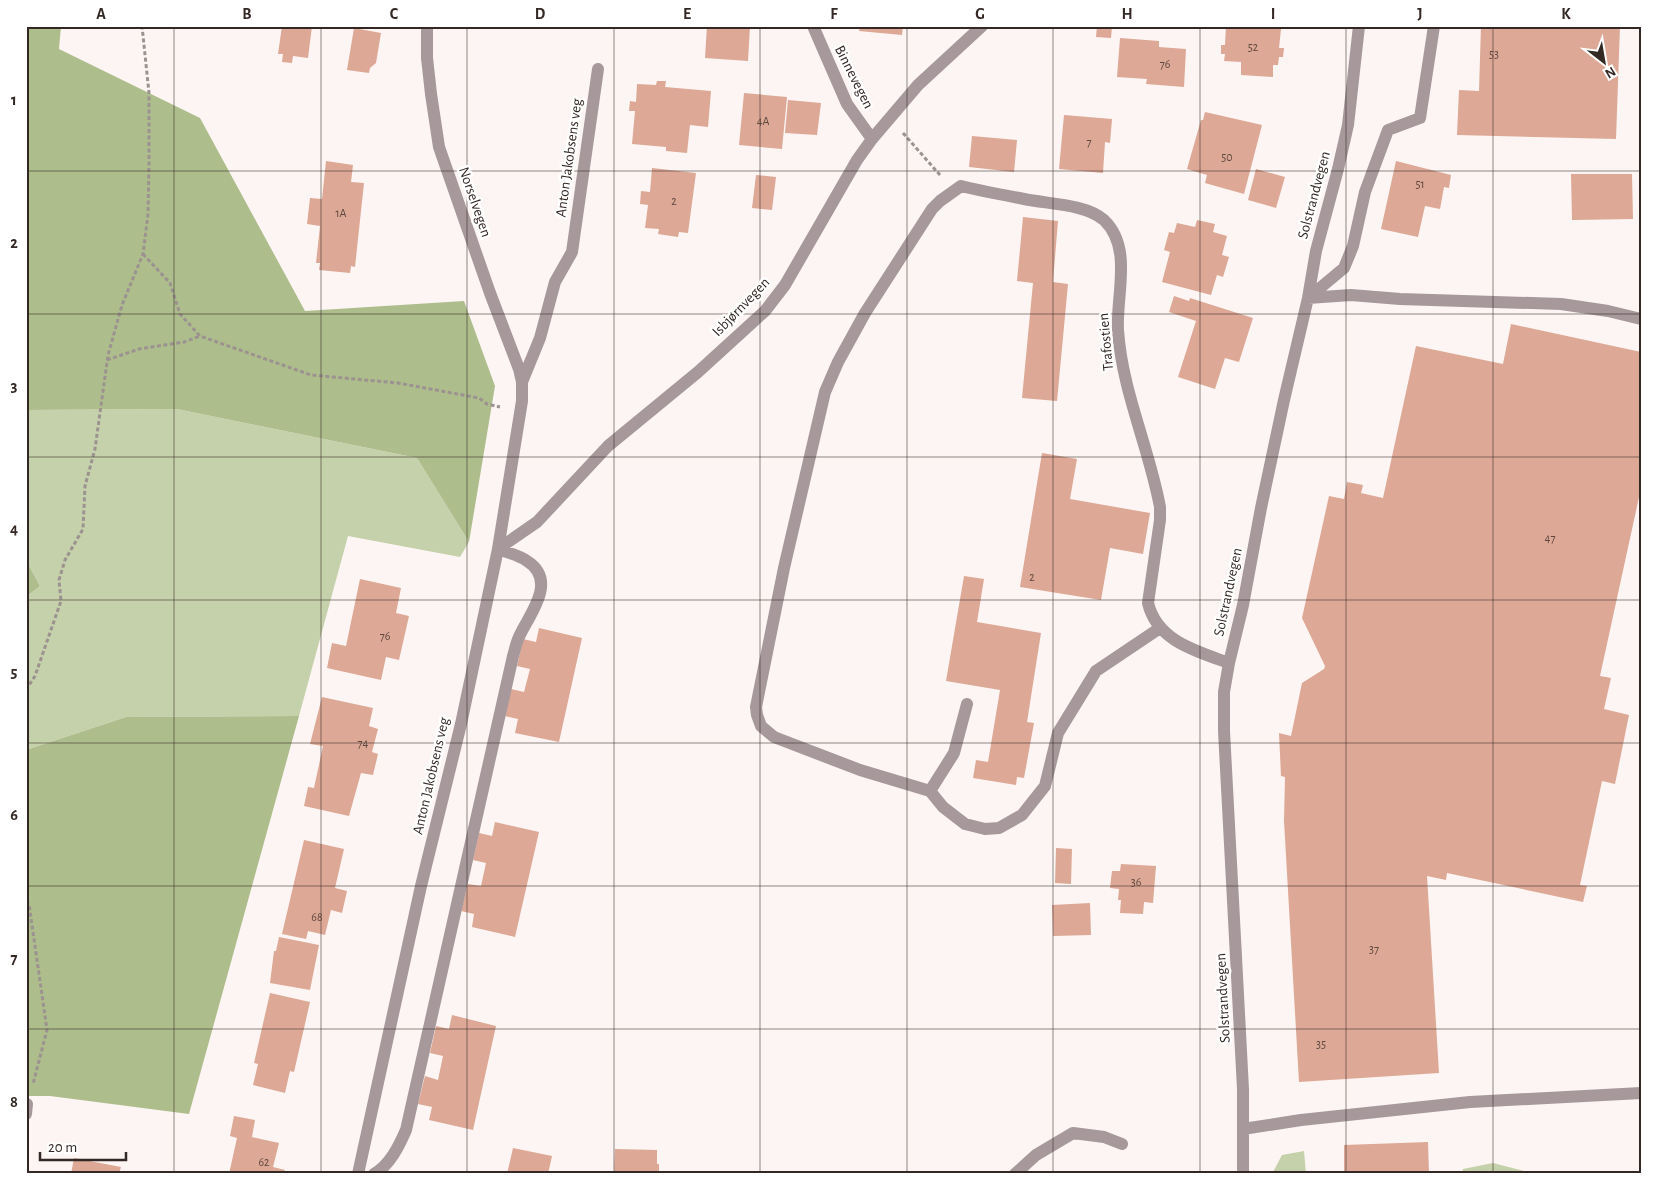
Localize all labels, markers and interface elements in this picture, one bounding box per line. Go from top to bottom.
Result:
text: A [96,6,106,22]
text: B [242,6,252,22]
text: C [390,6,399,22]
text: D [535,6,546,22]
text: E [683,6,691,22]
text: F [830,6,838,22]
text: G [975,6,985,22]
text: H [1121,6,1133,22]
text: I [1271,6,1275,22]
text: J [1417,6,1423,22]
text: K [1561,6,1571,22]
north arrow [1580,38,1630,88]
house number: 52 [1248,41,1259,53]
street label: Binnevegen [832,43,876,111]
house number: 53 [1489,48,1499,60]
house number: 76 [1160,58,1171,70]
text: N [1602,64,1618,81]
text: 1 [11,92,17,108]
street label: Anton Jakobsens veg [553,97,585,218]
house number: 4A [757,115,769,127]
house number: 7 [1086,136,1092,148]
street label: Solstrandvegen [1295,150,1333,240]
house number: 50 [1221,151,1233,163]
street label: Norselvegen [456,165,494,239]
house number: 51 [1415,178,1425,190]
house number: 2 [671,195,677,207]
house number: 1A [335,207,347,219]
text: 2 [10,235,18,251]
street label: Isbjørnvegen [709,275,773,339]
street label: Trafostien [1096,312,1116,372]
text: 3 [11,378,18,394]
text: 4 [10,521,18,537]
house number: 47 [1545,532,1555,544]
street label: Solstrandvegen [1211,546,1245,638]
house number: 2 [1029,571,1035,583]
house number: 76 [380,630,391,642]
text: 5 [11,664,18,680]
street label: Anton Jakobsens veg [410,715,452,836]
house number: 74 [358,737,369,749]
text: 6 [10,807,18,823]
house number: 36 [1131,876,1142,888]
house number: 68 [311,911,323,923]
house number: 37 [1369,943,1379,955]
text: 7 [11,951,18,967]
street label: Solstrandvegen [1213,953,1233,1043]
house number: 35 [1316,1038,1326,1050]
text: 8 [10,1094,18,1110]
scale bar [40,1130,126,1162]
text: 20 m [48,1140,77,1155]
house number: 62 [258,1156,270,1168]

